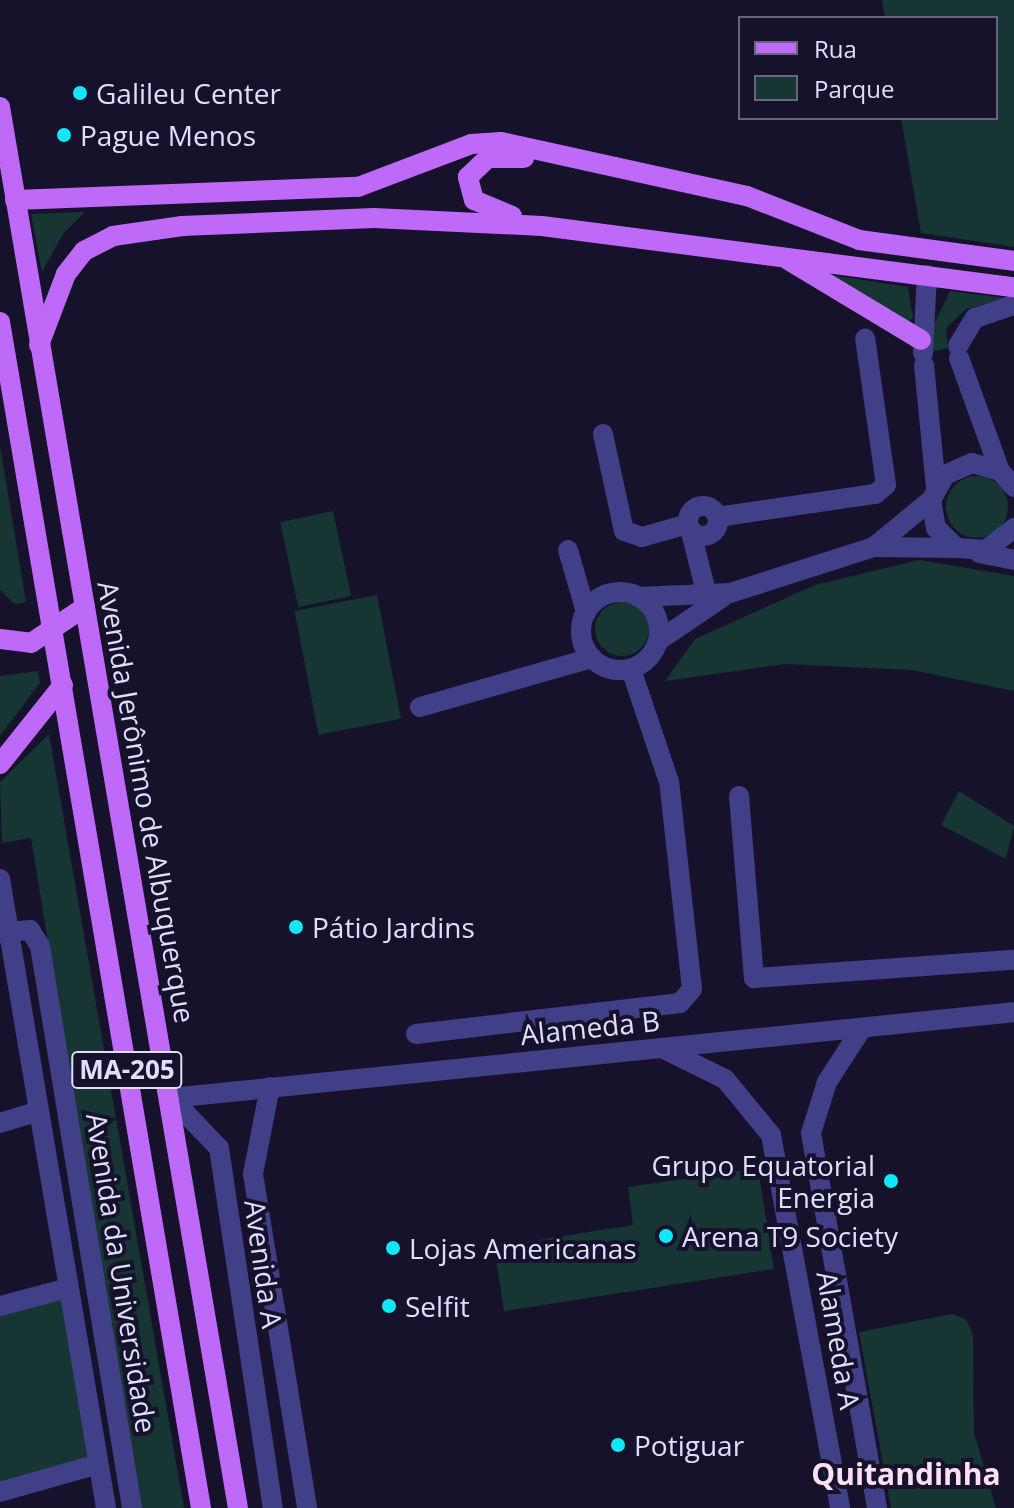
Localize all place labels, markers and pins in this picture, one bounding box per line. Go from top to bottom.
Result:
place label: Galileu Center [96,76,281,110]
marker: Galileu Center [71,84,89,102]
place label: Pague Menos [80,118,256,152]
marker: Pague Menos [55,126,73,144]
place label: Pátio Jardins [312,910,475,944]
marker: Pátio Jardins [287,918,305,936]
place label: Grupo Equatorial Energia [651,1148,875,1214]
marker: Grupo Equatorial Energia [882,1172,900,1190]
place label: Arena T9 Society [682,1219,898,1253]
marker: Arena T9 Society [657,1227,675,1245]
place label: Lojas Americanas [409,1231,637,1265]
marker: Lojas Americanas [384,1239,402,1257]
place label: Selfit [405,1289,470,1323]
marker: Selfit [380,1297,398,1315]
place label: Potiguar [634,1428,744,1462]
marker: Potiguar [609,1436,627,1454]

